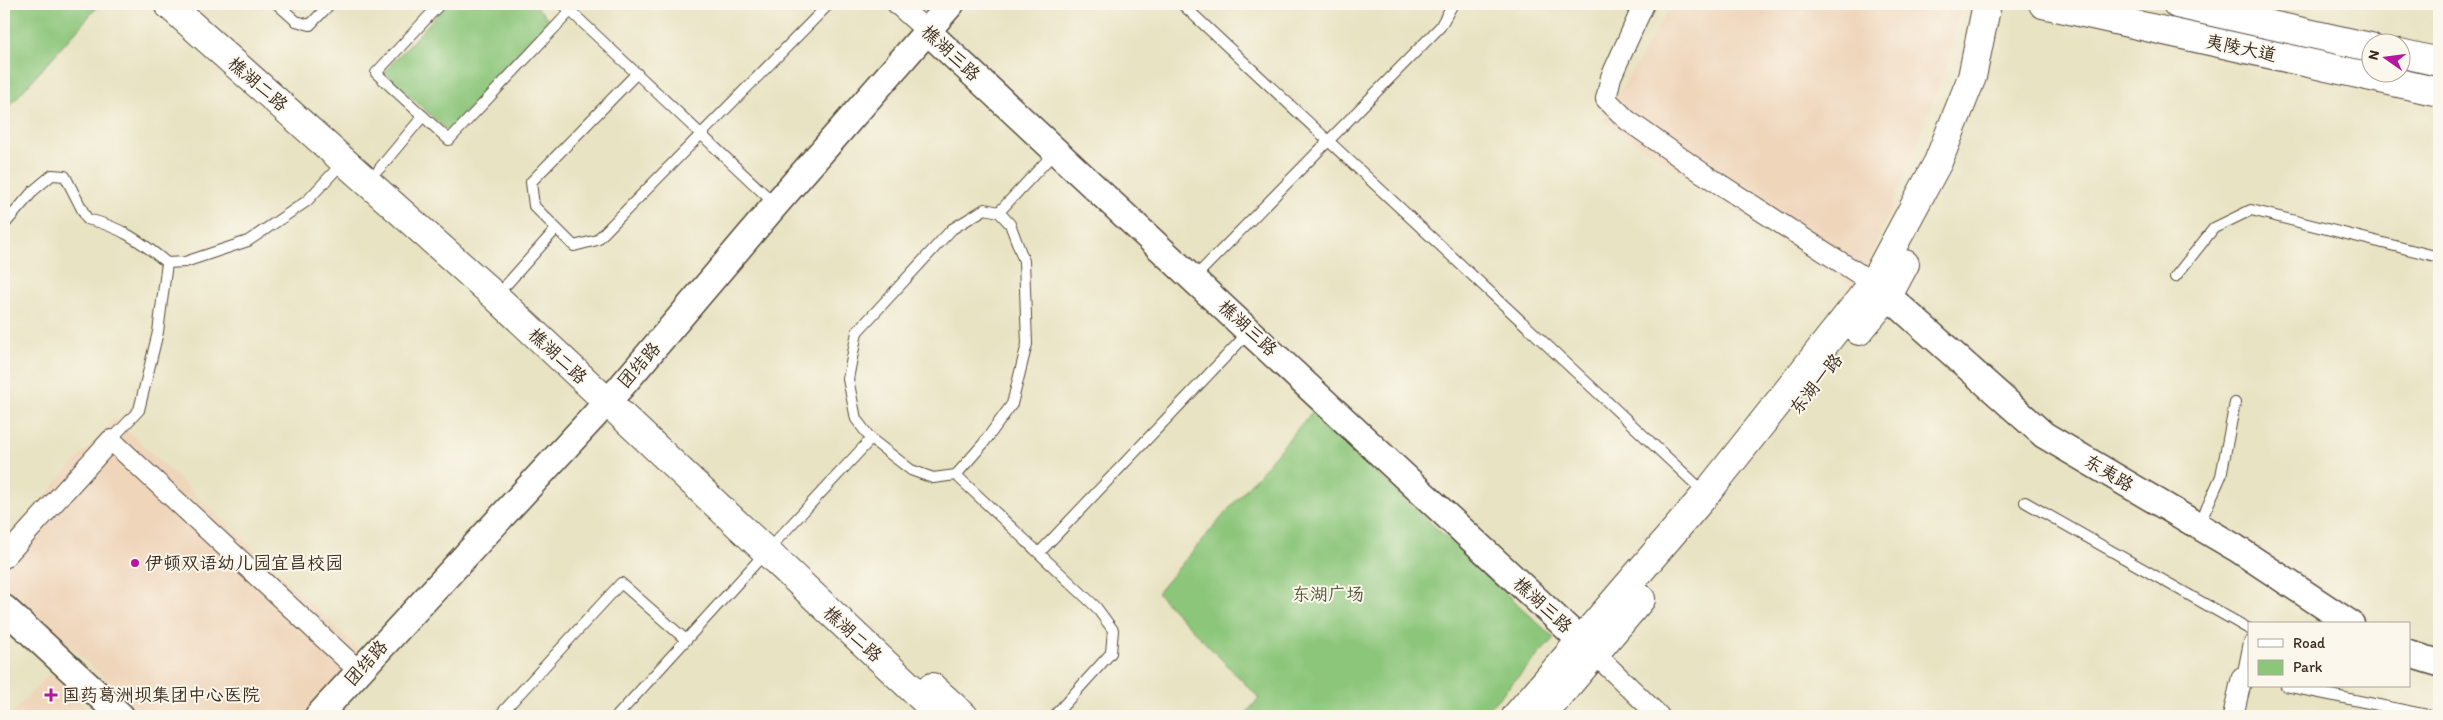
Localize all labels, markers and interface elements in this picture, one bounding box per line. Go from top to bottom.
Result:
street label: 樵湖三路 [917,20,985,86]
street label: 夷陵大道 [2203,30,2279,66]
north arrow [2360,32,2410,82]
text: N [2364,48,2383,62]
street label: 樵湖二路 [224,52,292,116]
street label: 樵湖三路 [1214,295,1282,361]
street label: 樵湖二路 [524,323,592,389]
street label: 团结路 [613,337,665,393]
street label: 东湖一路 [1785,349,1847,419]
street label: 东夷路 [2080,450,2138,496]
place label: 伊顿双语幼儿园宜昌校园 [145,552,343,574]
marker: 伊顿双语幼儿园宜昌校园 [129,557,141,569]
street label: 樵湖三路 [1509,572,1577,638]
park label: 东湖广场 [1292,583,1364,605]
street label: 樵湖二路 [819,601,887,667]
legend [2248,622,2410,688]
text: Road [2293,634,2326,652]
street label: 团结路 [340,636,392,690]
text: Park [2293,658,2323,676]
place label: 国药葛洲坝集团中心医院 [62,684,260,706]
marker: 国药葛洲坝集团中心医院 [44,688,58,702]

